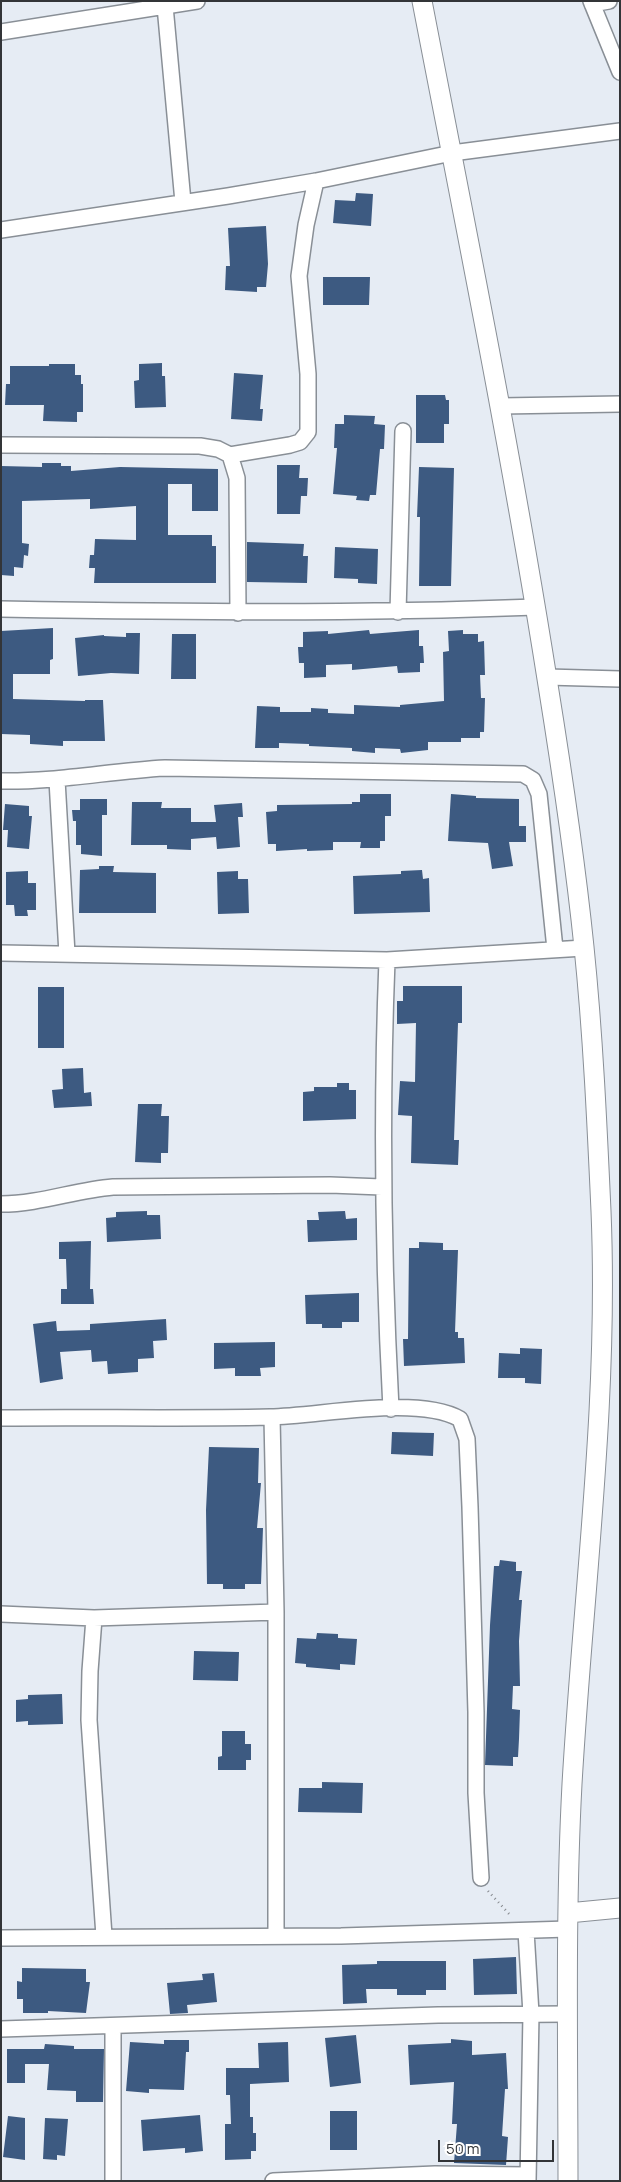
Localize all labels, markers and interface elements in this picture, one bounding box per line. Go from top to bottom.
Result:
scale bar [441,2130,557,2162]
text: 50 m [446,2138,480,2159]

